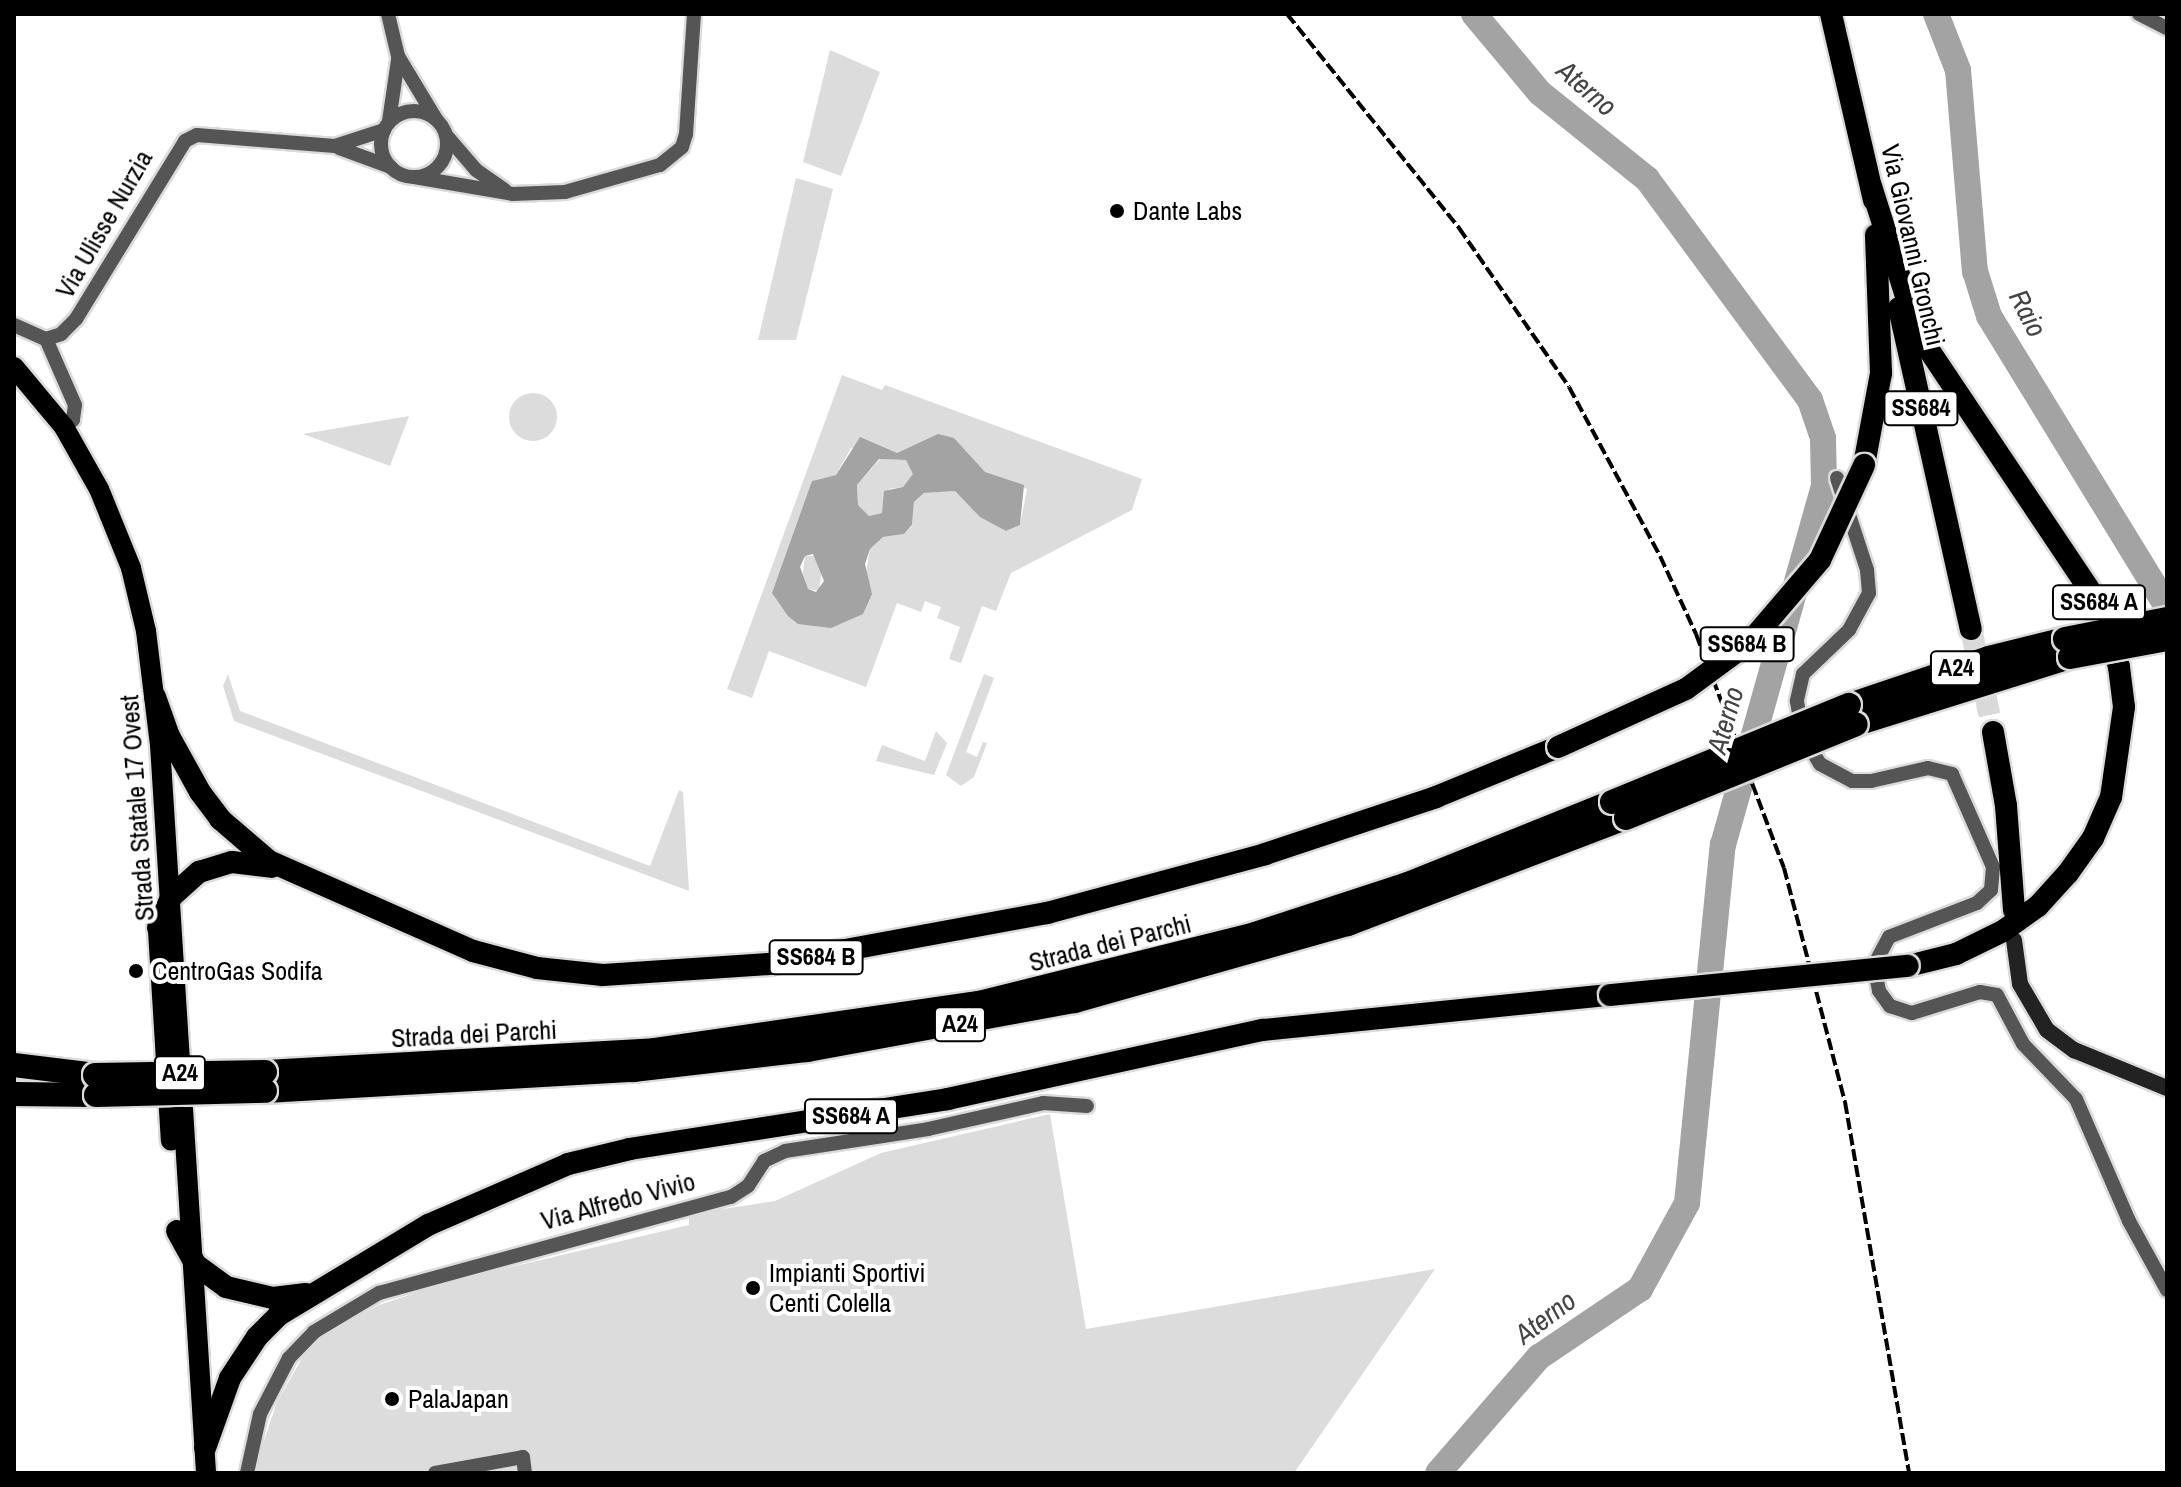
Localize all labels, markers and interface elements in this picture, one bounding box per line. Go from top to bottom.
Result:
water label: Aterno [1550,53,1624,123]
street label: Via Giovanni Gronchi [1875,141,1951,349]
street label: Via Ulisse Nurzia [49,145,159,303]
place label: Dante Labs [1133,195,1242,227]
marker: Dante Labs [1108,202,1126,220]
water label: Raio [2002,284,2054,342]
road number: SS684 [1883,388,1959,428]
road number: SS684 A [2051,582,2147,622]
road number: SS684 B [1699,624,1795,664]
road number: A24 [1928,648,1984,688]
water label: Aterno [1700,683,1750,757]
street label: Strada Statale 17 Ovest [114,694,160,922]
street label: Strada dei Parchi [1026,908,1194,978]
road number: SS684 B [768,937,864,977]
place label: CentroGas Sodifa [152,955,323,987]
marker: CentroGas Sodifa [127,962,145,980]
road number: A24 [932,1004,988,1044]
street label: Strada dei Parchi [390,1014,558,1054]
road number: A24 [152,1053,208,1093]
road number: SS684 A [803,1096,899,1136]
street label: Via Alfredo Vivio [537,1165,699,1237]
place label: Impianti Sportivi Centi Colella [769,1257,925,1318]
marker: Impianti Sportivi Centi Colella [744,1279,762,1297]
water label: Aterno [1508,1283,1582,1351]
place label: PalaJapan [408,1383,509,1415]
marker: PalaJapan [383,1390,401,1408]

